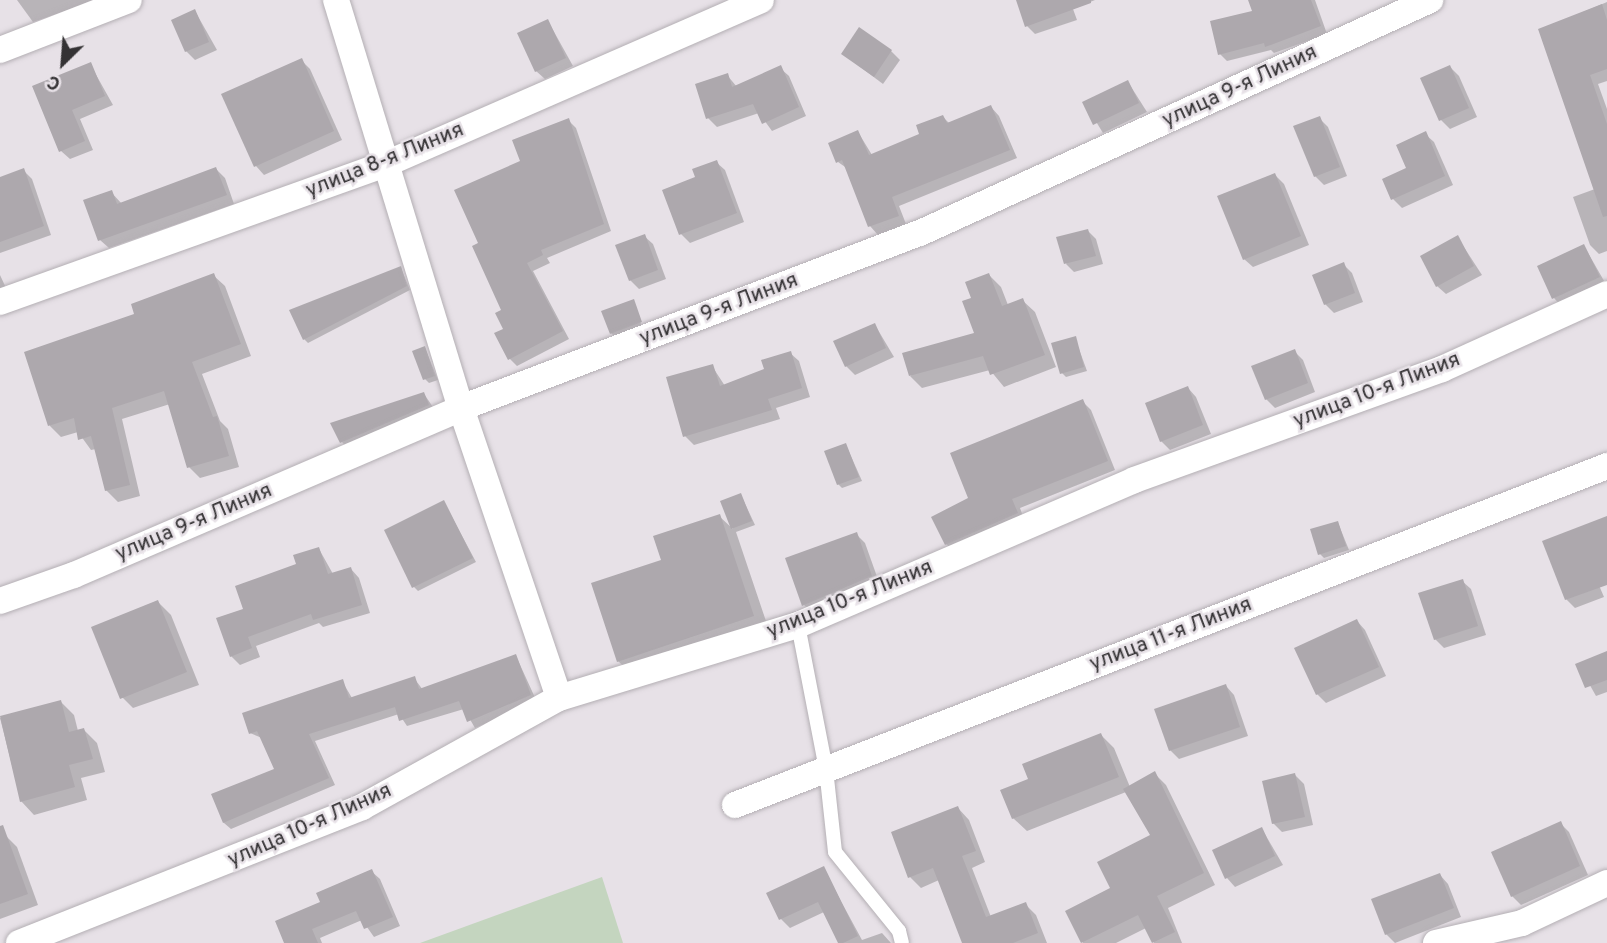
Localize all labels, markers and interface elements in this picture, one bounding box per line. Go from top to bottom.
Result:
north arrow [28,28,98,98]
street label: улица 9-я Линия [1159,40,1321,134]
text: С [44,69,65,95]
street label: улица 8-я Линия [302,118,468,204]
street label: улица 9-я Линия [636,268,802,352]
street label: улица 10-я Линия [1290,348,1464,434]
street label: улица 9-я Линия [112,479,276,567]
street label: улица 10-я Линия [763,555,937,645]
street label: улица 11-я Линия [1086,592,1256,678]
street label: улица 10-я Линия [224,779,396,873]

